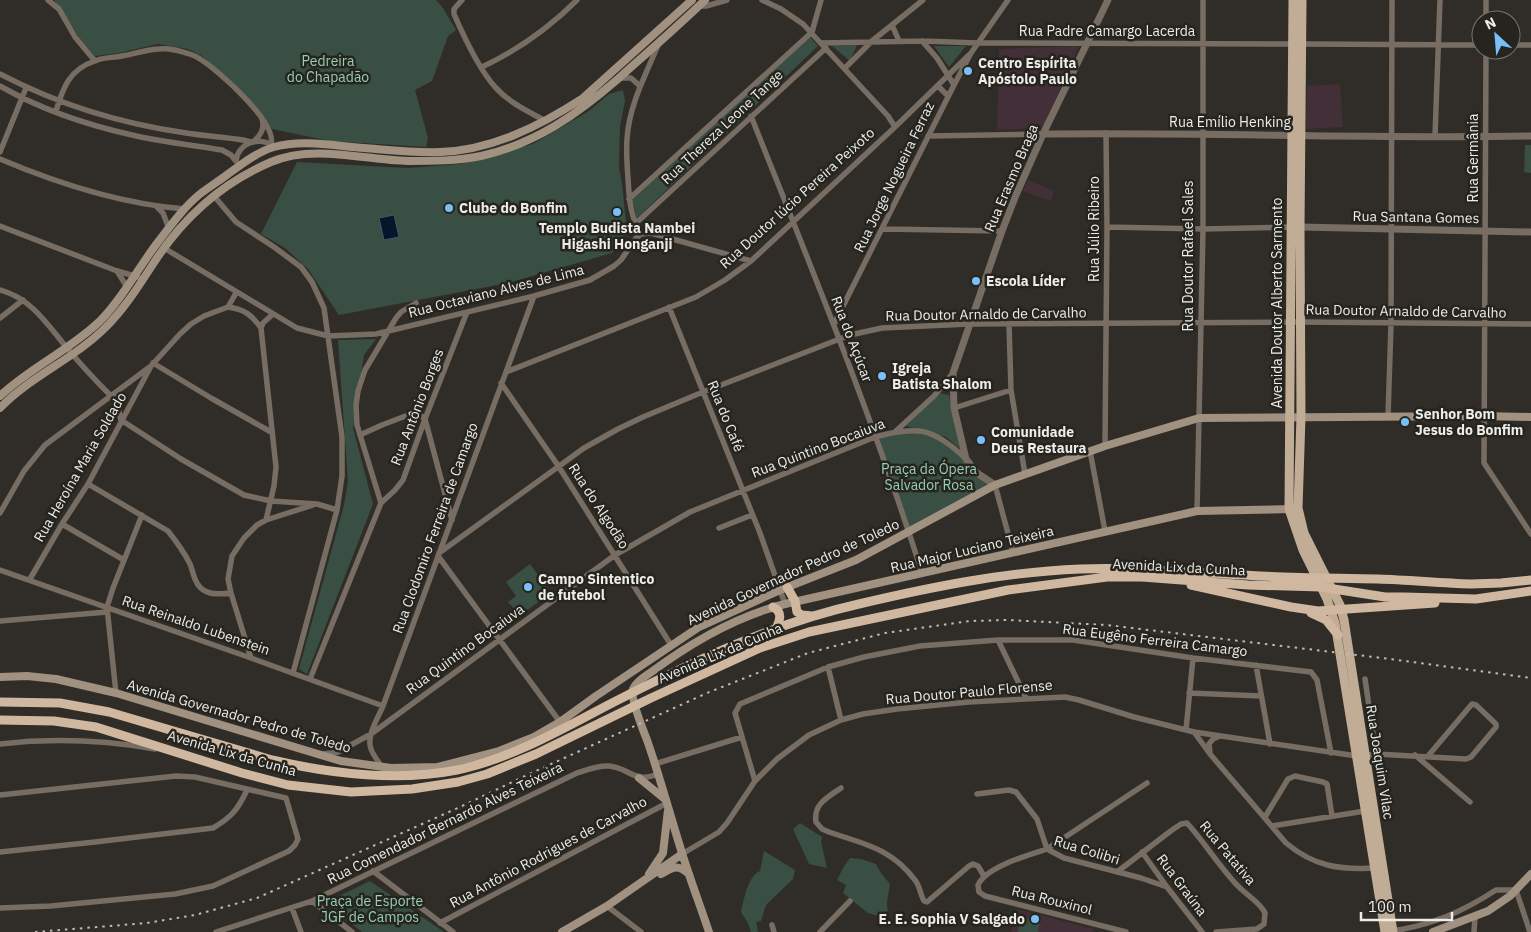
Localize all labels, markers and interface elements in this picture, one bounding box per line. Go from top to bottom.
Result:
north arrow [1471,10,1521,60]
text: N [1482,13,1499,34]
street label: Rua Padre Camargo Lacerda [1019,22,1196,40]
park label: Pedreira do Chapadão [287,52,369,86]
place label: Centro Espírita Apóstolo Paulo [978,54,1077,88]
marker: Centro Espírita Apóstolo Paulo [962,65,974,77]
street label: Rua Thereza Leone Tange [657,66,787,188]
street label: Rua Jorge Nogueira Ferraz [850,98,939,255]
street label: Rua Emílio Henking [1169,113,1291,131]
street label: Rua Germânia [1464,113,1482,202]
street label: Rua Erasmo Braga [980,121,1042,235]
street label: Rua Doutor lúcio Pereira Peixoto [716,124,878,272]
street label: Rua Júlio Ribeiro [1085,176,1103,282]
street label: Rua Doutor Rafael Sales [1179,180,1197,332]
street label: Avenida Doutor Alberto Sarmento [1268,197,1286,408]
place label: Clube do Bonfim [459,199,567,217]
marker: Clube do Bonfim [443,202,455,214]
marker: Templo Budista Nambei Higashi Honganji [611,206,623,218]
street label: Rua Santana Gomes [1353,207,1480,227]
place label: Templo Budista Nambei Higashi Honganji [539,219,695,253]
street label: Rua Octaviano Alves de Lima [406,260,586,322]
place label: Escola Líder [986,272,1066,290]
marker: Escola Líder [970,275,982,287]
street label: Rua do Açúcar [827,293,877,385]
street label: Rua Doutor Arnaldo de Carvalho [1305,300,1507,322]
street label: Rua Doutor Arnaldo de Carvalho [885,303,1087,325]
street label: Rua Antônio Borges [386,346,448,468]
place label: Igreja Batista Shalom [892,359,992,393]
marker: Igreja Batista Shalom [876,370,888,382]
street label: Rua do Café [704,378,749,455]
street label: Rua Heroína Maria Soldado [30,389,130,545]
place label: Senhor Bom Jesus do Bonfim [1415,405,1523,439]
street label: Rua Quintino Bocaiuva [749,414,888,482]
marker: Senhor Bom Jesus do Bonfim [1399,416,1411,428]
street label: Rua Clodomiro Ferreira de Camargo [388,420,482,636]
place label: Comunidade Deus Restaura [991,423,1086,457]
marker: Comunidade Deus Restaura [975,434,987,446]
park label: Praça da Ópera Salvador Rosa [881,459,977,494]
street label: Rua do Algodão [565,460,633,552]
street label: Avenida Governador Pedro de Toledo [684,515,902,629]
street label: Rua Major Luciano Teixeira [889,521,1056,577]
street label: Avenida Lix da Cunha [1112,555,1247,580]
place label: Campo Sintentico de futebol [538,570,654,604]
marker: Campo Sintentico de futebol [522,581,534,593]
street label: Rua Reinaldo Lubenstein [120,591,272,659]
street label: Rua Quintino Bocaiuva [402,600,528,698]
street label: Avenida Lix da Cunha [655,618,785,687]
street label: Rua Eugêno Ferreira Camargo [1062,620,1249,660]
street label: Avenida Governador Pedro de Toledo [125,675,353,757]
street label: Rua Doutor Paulo Florense [885,676,1053,708]
street label: Rua Joaquim Vilac [1362,703,1398,821]
street label: Avenida Lix da Cunha [165,726,299,780]
street label: Rua Comendador Bernardo Alves Teixeira [324,758,566,888]
street label: Rua Antônio Rodrigues de Carvalho [446,792,650,912]
street label: Rua Patativa [1196,817,1260,889]
street label: Rua Colibri [1052,831,1122,869]
street label: Rua Graúna [1153,850,1212,920]
street label: Rua Rouxinol [1010,881,1094,919]
scale bar [1361,890,1452,922]
park label: Praça de Esporte JGF de Campos [317,892,424,926]
text: 100 m [1368,897,1412,916]
place label: E. E. Sophia V Salgado [879,910,1025,928]
marker: E. E. Sophia V Salgado [1029,913,1041,925]

